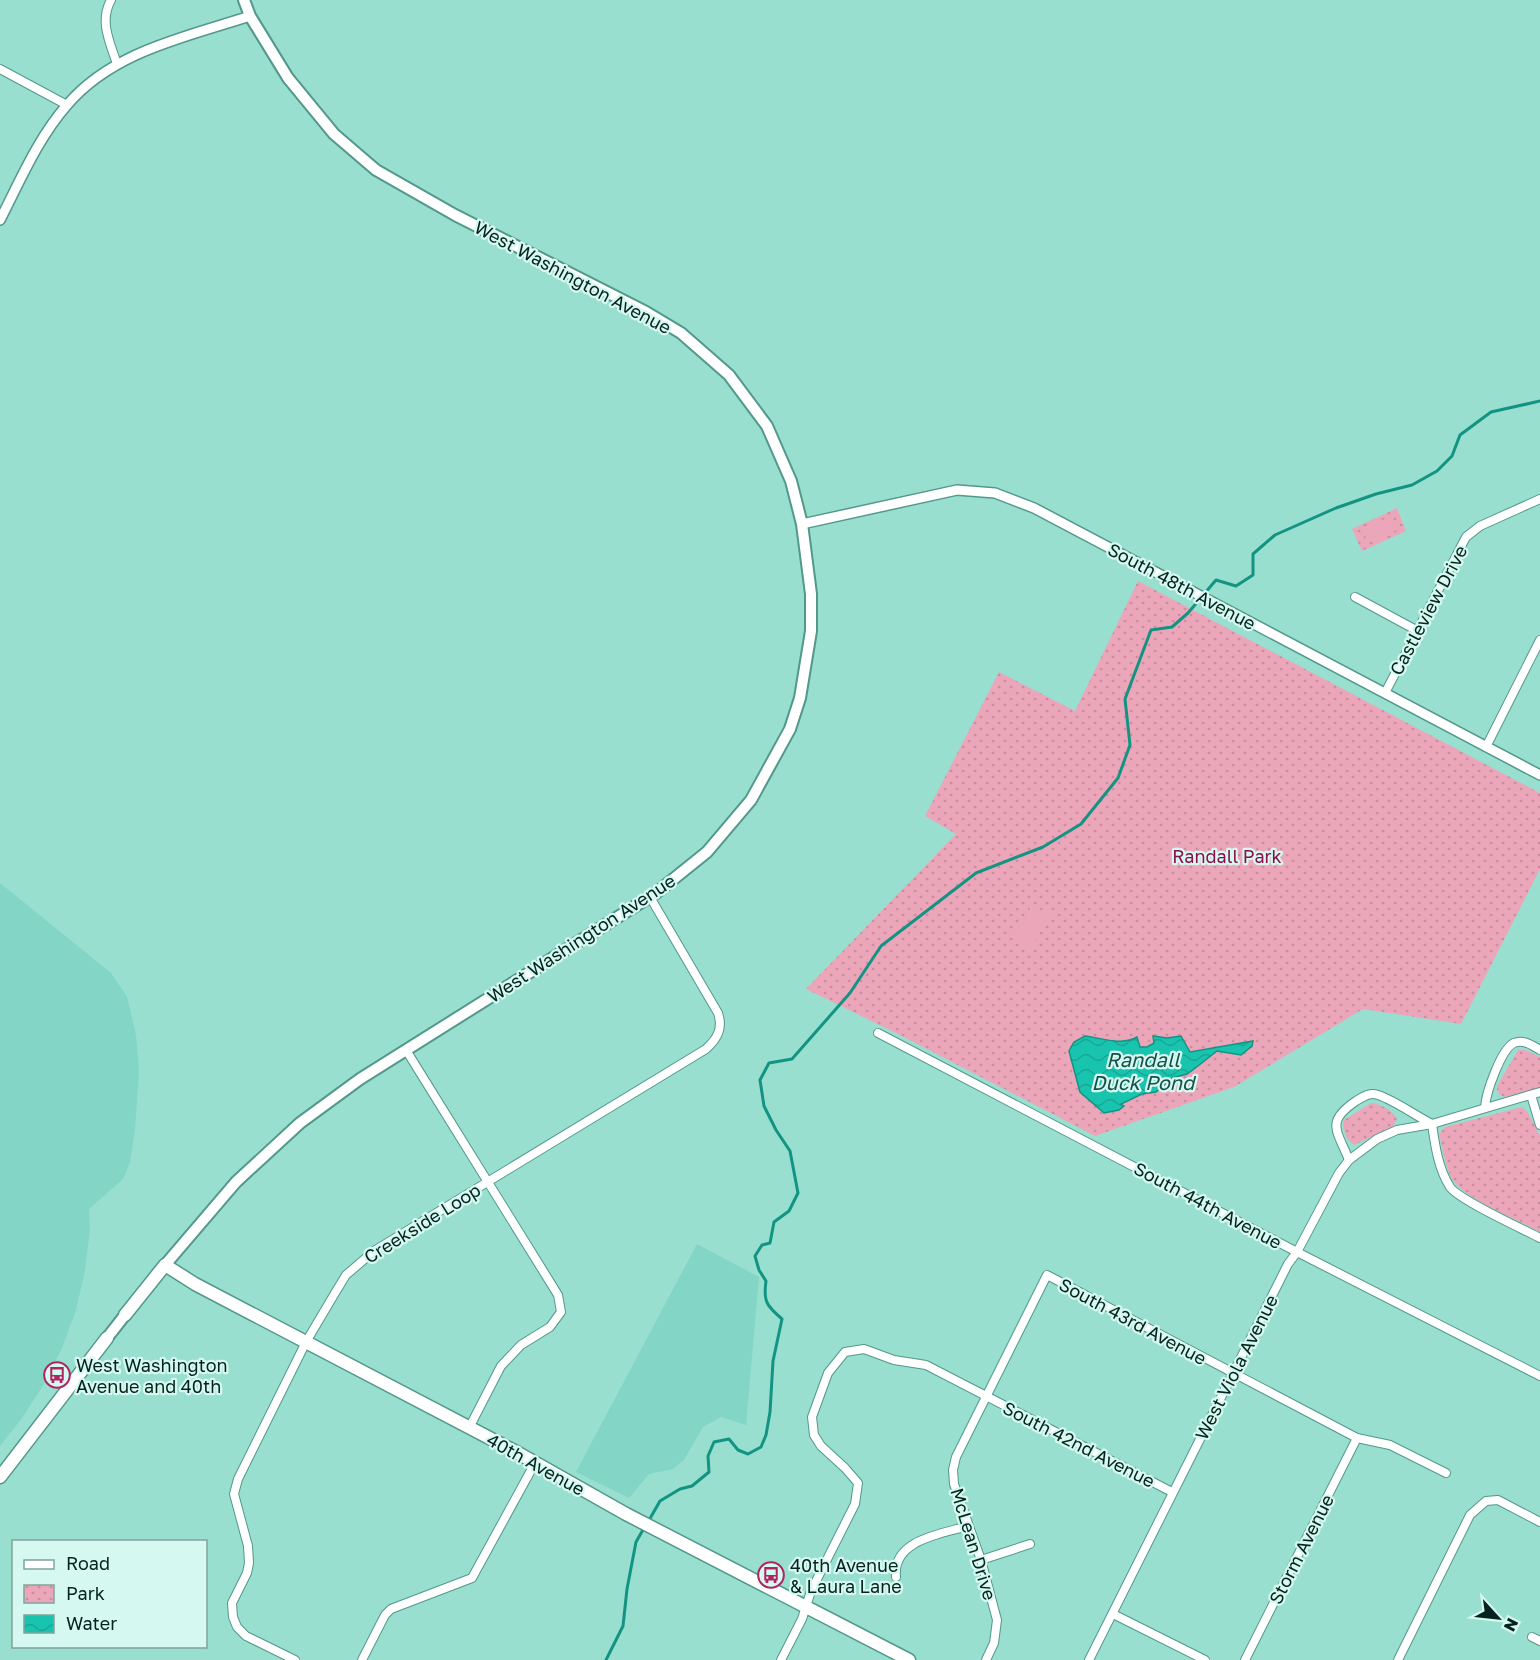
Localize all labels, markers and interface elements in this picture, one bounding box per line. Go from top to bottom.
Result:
street label: West Washington Avenue [471,216,675,338]
street label: South 48th Avenue [1104,538,1260,634]
street label: Castleview Drive [1385,541,1471,679]
park label: Randall Park [1172,845,1282,867]
street label: West Washington Avenue [483,869,679,1007]
water label: Randall Duck Pond [1092,1047,1197,1094]
street label: South 44th Avenue [1130,1157,1286,1253]
street label: Creekside Loop [360,1178,484,1268]
street label: South 43rd Avenue [1056,1273,1210,1369]
street label: West Viola Avenue [1190,1291,1282,1443]
place label: West Washington Avenue and 40th [76,1354,228,1397]
bus stop icon: West Washington Avenue and 40th [42,1360,72,1390]
street label: South 42nd Avenue [999,1396,1159,1492]
street label: 40th Avenue [483,1428,589,1500]
street label: McLean Drive [947,1485,1001,1603]
street label: Storm Avenue [1264,1490,1338,1608]
legend [12,1540,207,1648]
text: Road [66,1552,110,1574]
place label: 40th Avenue & Laura Lane [790,1554,902,1597]
bus stop icon: 40th Avenue & Laura Lane [756,1560,786,1590]
text: Park [66,1582,105,1604]
north arrow [1468,1588,1528,1648]
text: Water [66,1612,117,1634]
text: N [1500,1615,1523,1635]

